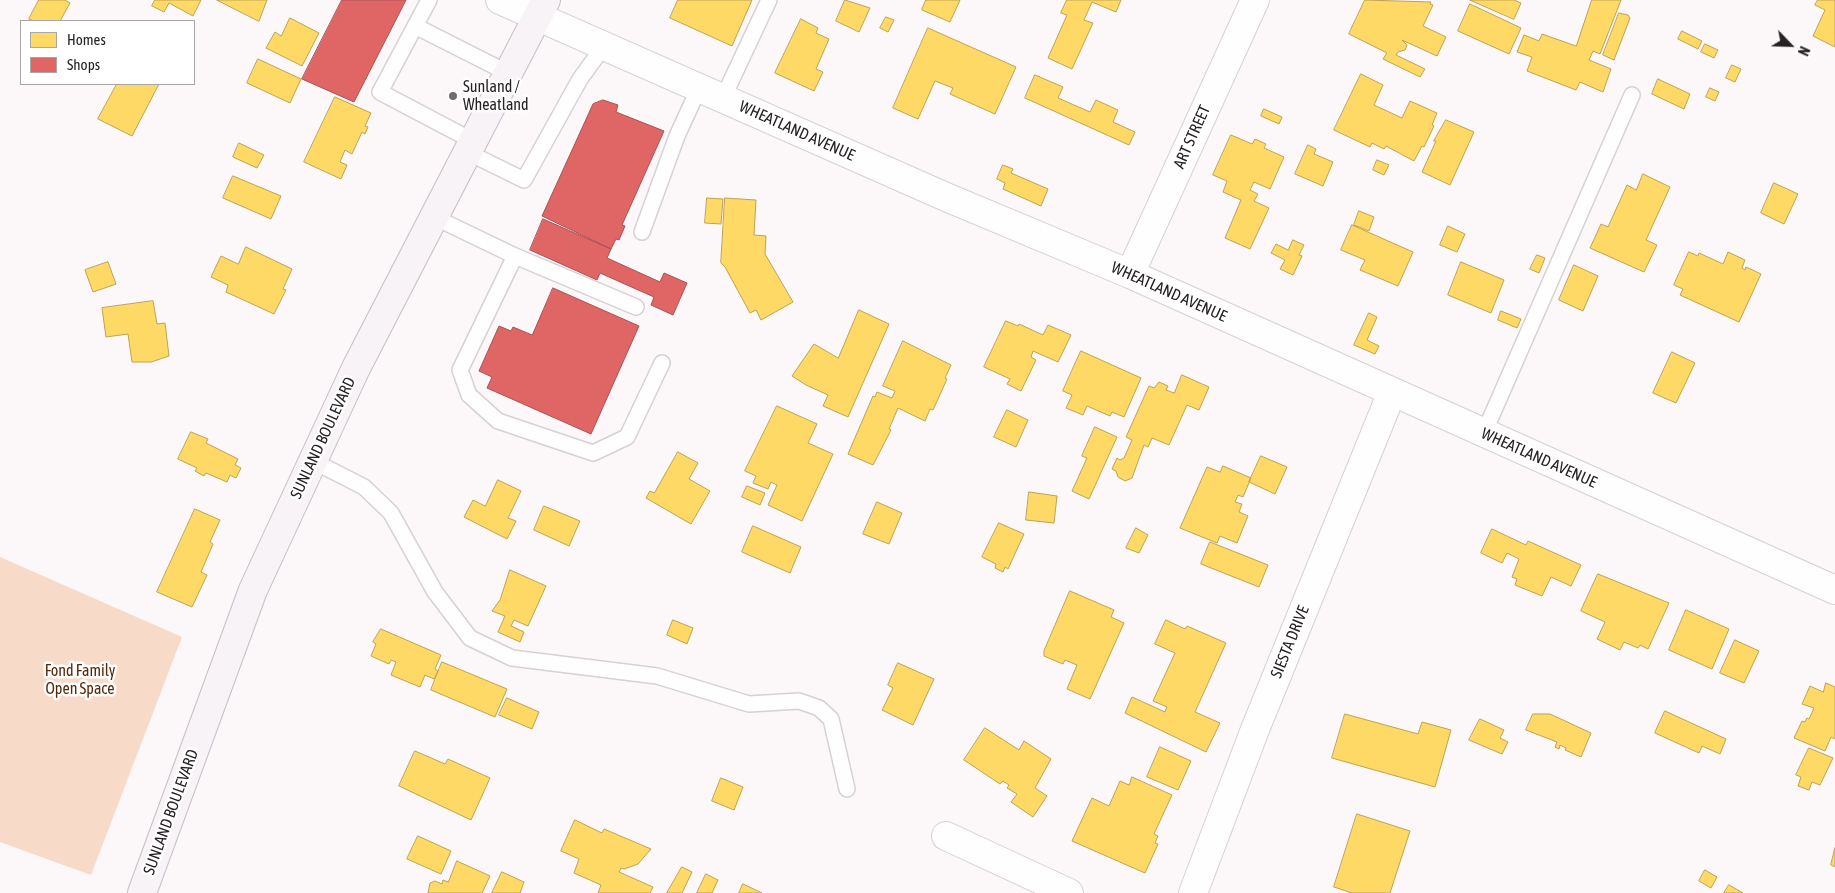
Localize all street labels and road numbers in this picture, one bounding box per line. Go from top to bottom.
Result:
street label: WHEATLAND AVENUE [736,97,858,165]
street label: ART STREET [1170,102,1214,172]
street label: WHEATLAND AVENUE [1108,258,1230,326]
street label: SUNLAND BOULEVARD [286,374,360,502]
street label: WHEATLAND AVENUE [1478,424,1600,492]
street label: SIESTA DRIVE [1267,603,1313,681]
street label: SUNLAND BOULEVARD [139,747,203,877]

